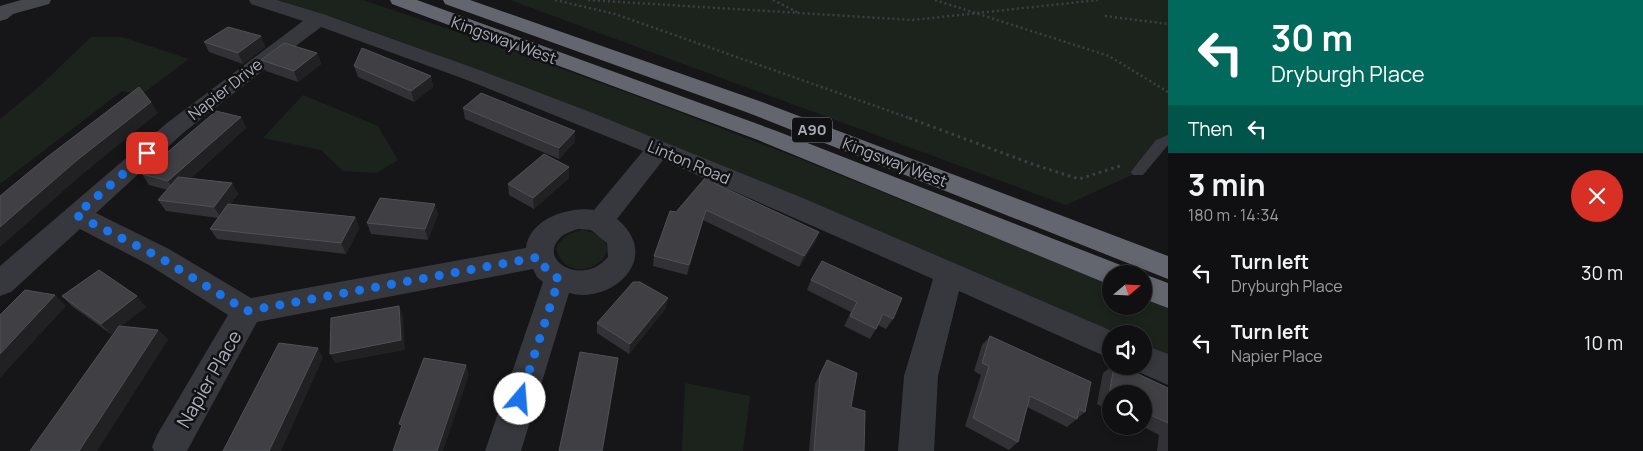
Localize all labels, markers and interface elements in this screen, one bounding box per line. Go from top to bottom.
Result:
street label: Kingsway West [448,11,560,69]
text: 30 m [1271,14,1353,62]
icon: left [1188,20,1253,85]
street label: Napier Drive [183,53,267,125]
text: Dryburgh Place [1271,59,1425,89]
icon: left [1243,115,1271,143]
text: Then [1188,116,1233,142]
road number: A90 [792,118,832,142]
pin [126,132,168,174]
street label: Kingsway West [840,132,950,192]
street label: Linton Road [644,135,734,189]
icon: arrive [133,139,161,167]
text: 3 min [1188,164,1266,205]
button: close [1571,170,1623,222]
text: 180 m · 14:34 [1188,204,1279,226]
text: Turn left [1231,249,1309,275]
icon: left [1188,259,1216,287]
text: 30 m [1581,260,1623,286]
north arrow [1102,265,1152,315]
map controls [1102,265,1152,435]
text: Dryburgh Place [1231,275,1343,297]
text: Turn left [1231,319,1309,345]
street label: Napier Place [171,325,247,433]
button: sound [1102,325,1152,375]
icon: left [1188,329,1216,357]
text: 10 m [1584,330,1623,356]
text: Napier Place [1231,345,1323,367]
position arrow [493,372,545,424]
button: search [1102,385,1152,435]

